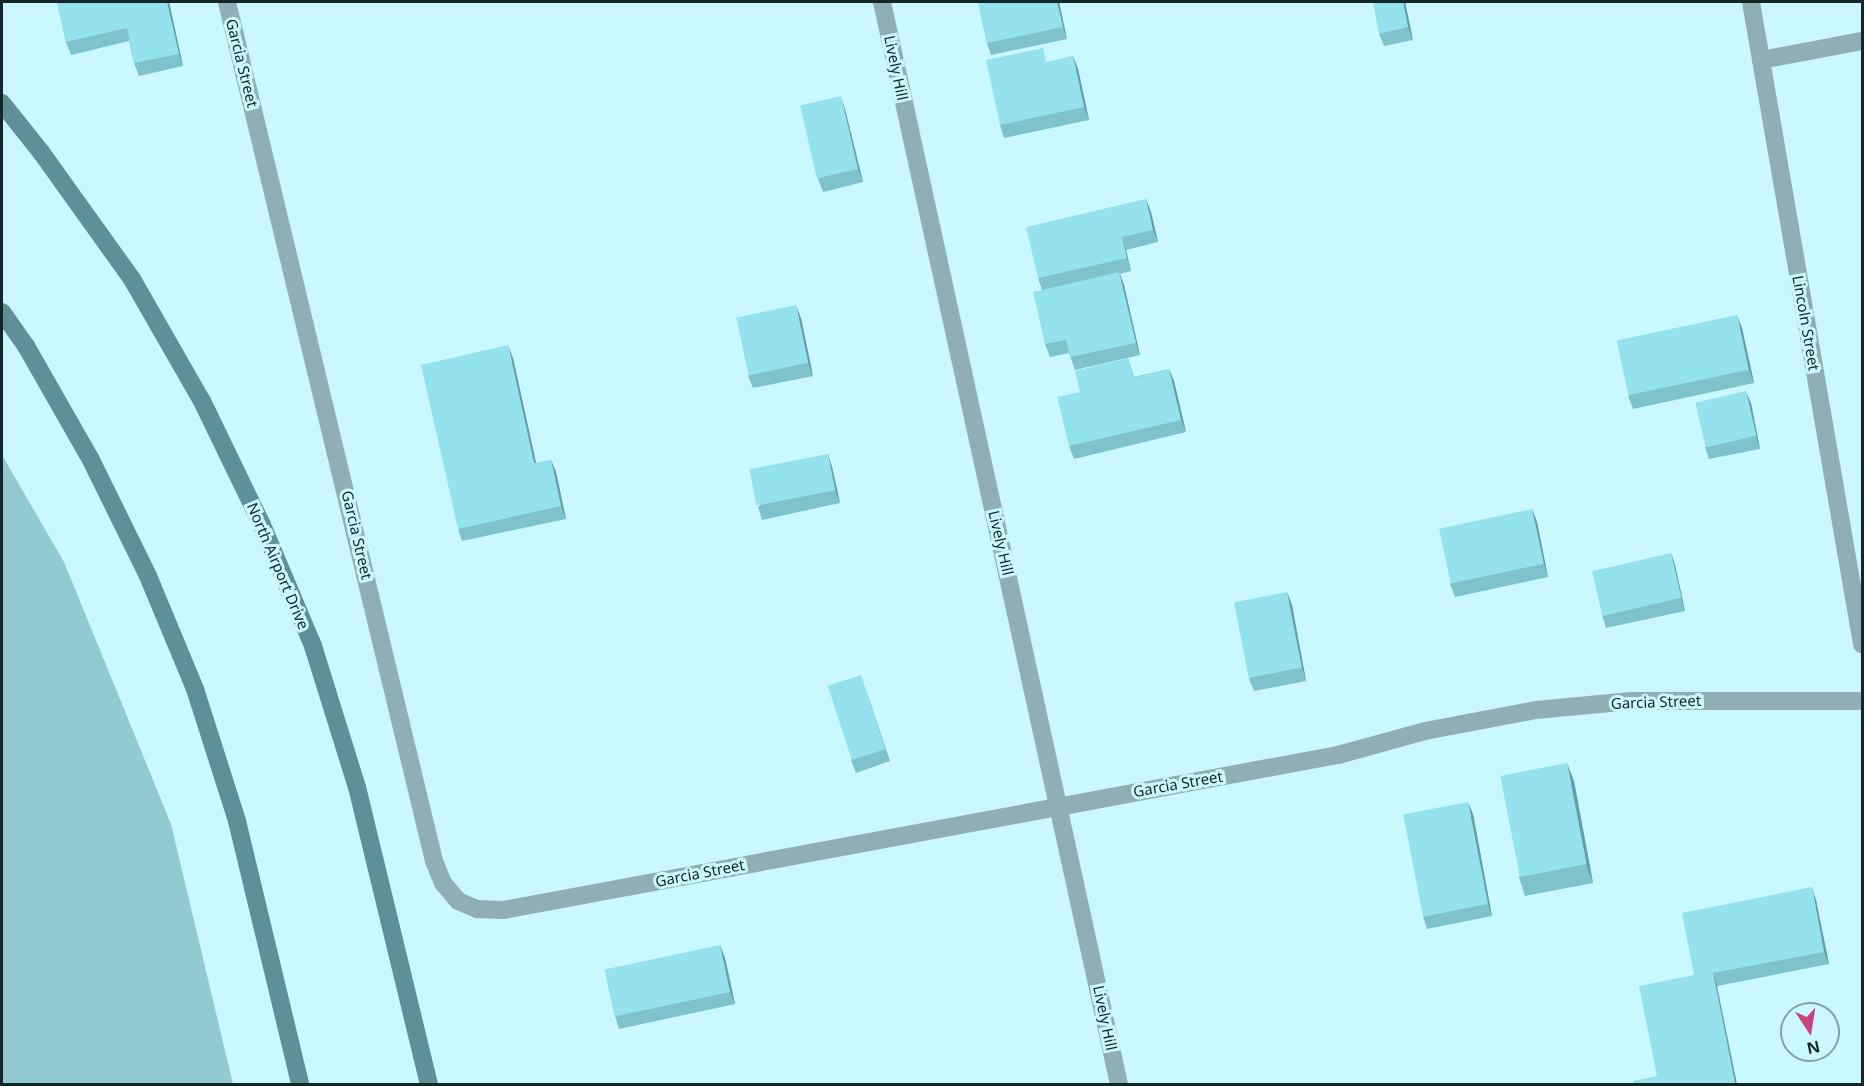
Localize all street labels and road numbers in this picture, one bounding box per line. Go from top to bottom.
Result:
street label: Garcia Street [222,17,262,109]
street label: Lively Hill [880,34,912,102]
street label: Lincoln Street [1789,274,1823,372]
street label: Garcia Street [338,489,376,581]
street label: North Airport Drive [243,500,313,632]
street label: Lively Hill [985,509,1017,577]
street label: Garcia Street [1610,691,1702,713]
street label: Garcia Street [1132,767,1224,801]
street label: Garcia Street [654,856,746,890]
street label: Lively Hill [1089,984,1121,1052]

